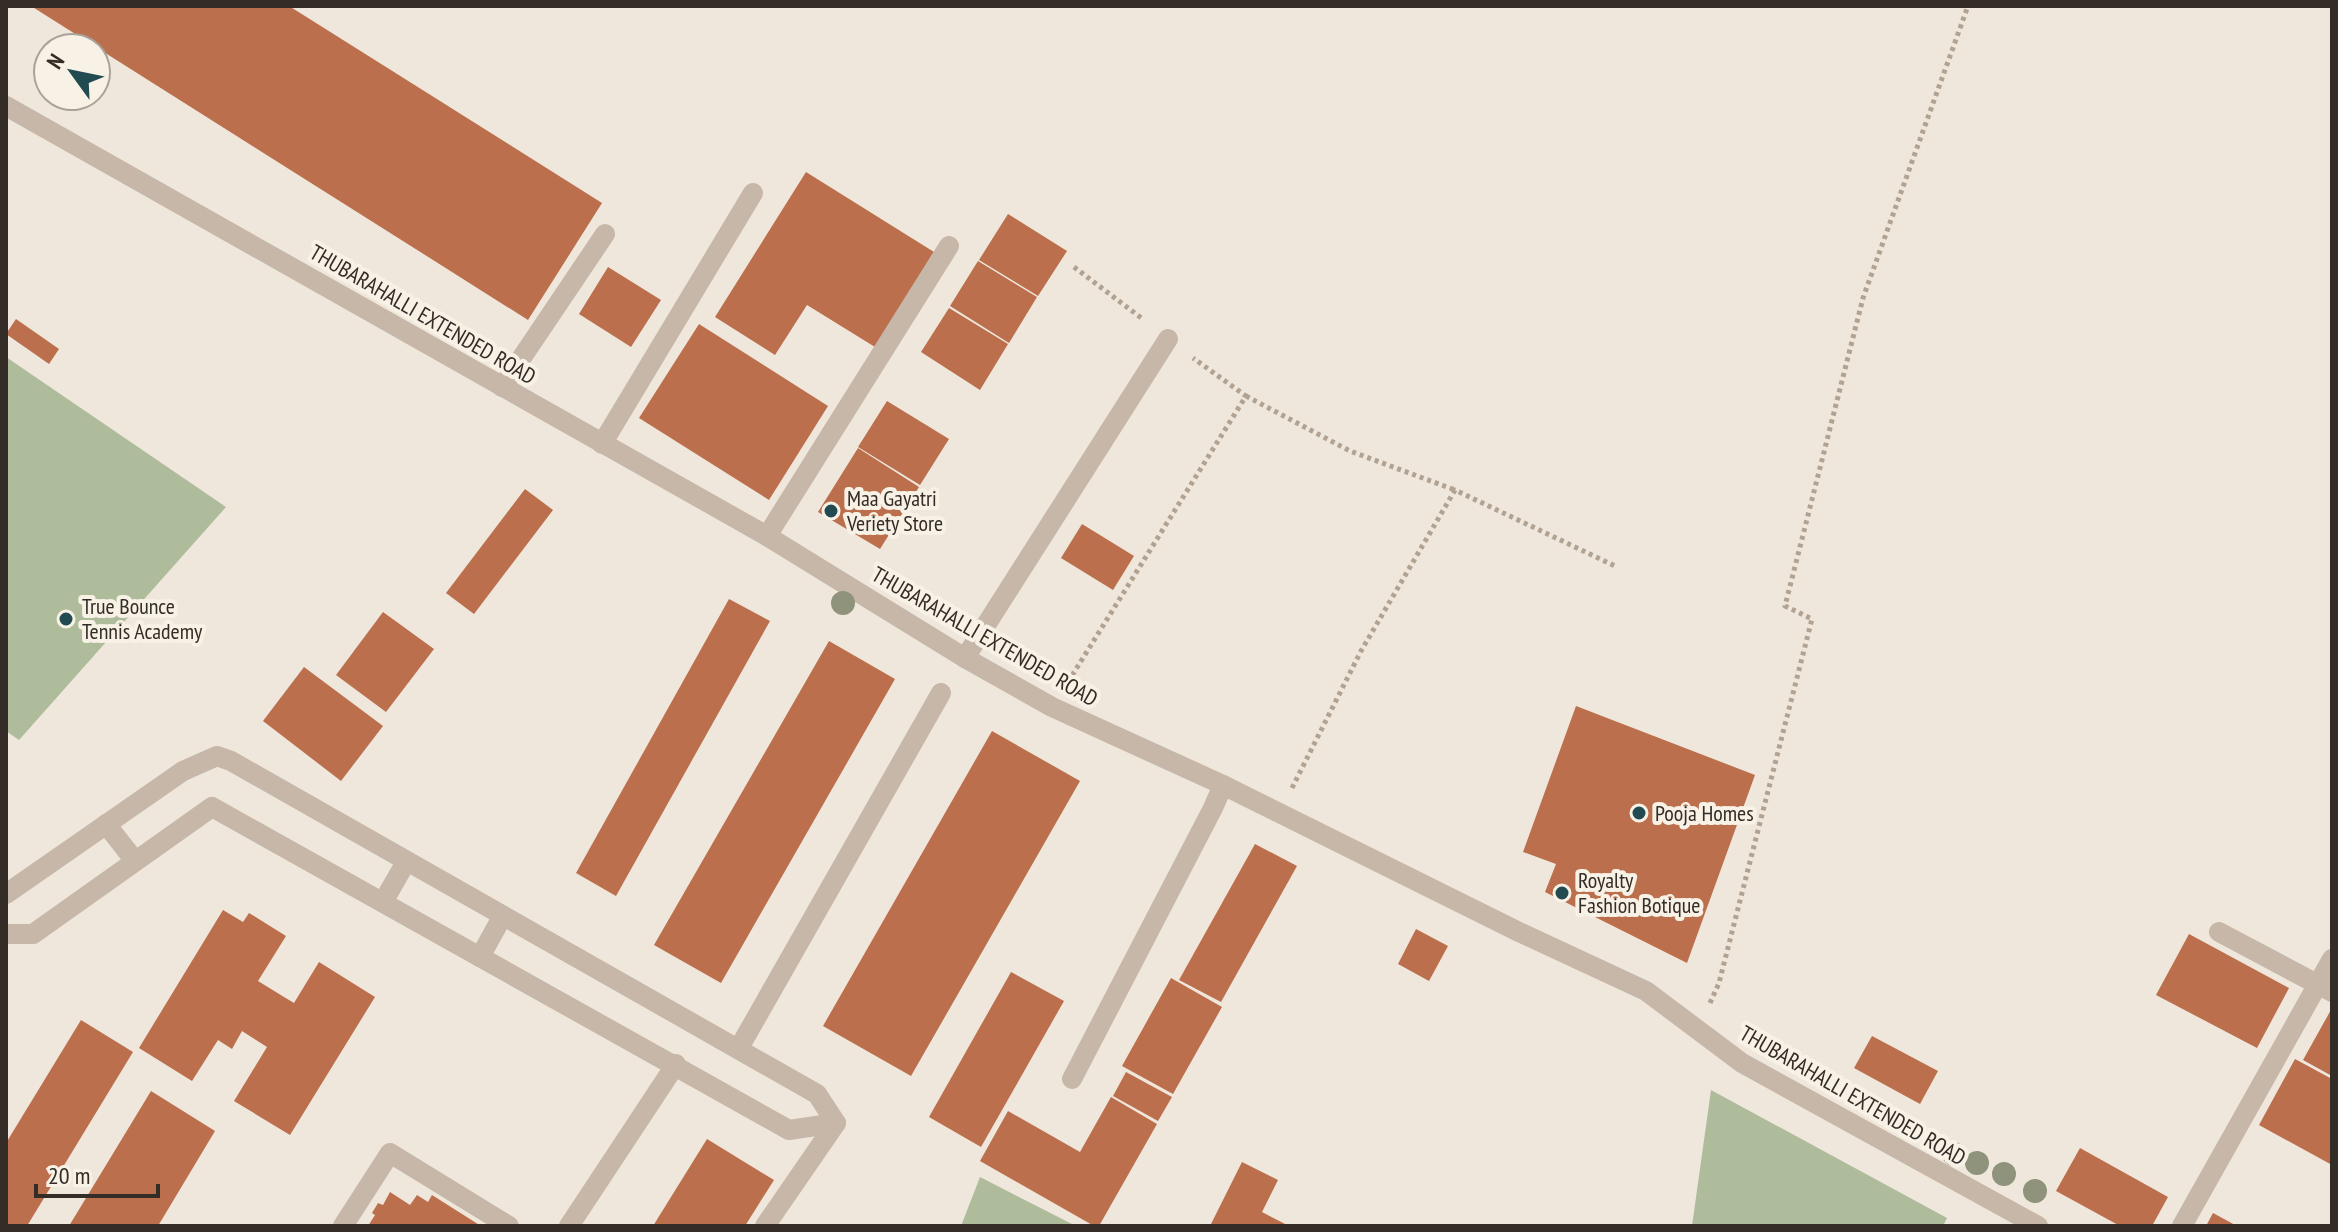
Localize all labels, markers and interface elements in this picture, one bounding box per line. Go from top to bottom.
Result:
north arrow [32,32,112,112]
text: N [40,48,70,74]
street label: THUBARAHALLI EXTENDED ROAD [305,238,541,390]
place label: Maa Gayatri Veriety Store [846,484,943,537]
marker: Maa Gayatri Veriety Store [822,502,840,520]
street label: THUBARAHALLI EXTENDED ROAD [867,560,1103,712]
place label: True Bounce Tennis Academy [82,592,203,645]
marker: True Bounce Tennis Academy [57,610,75,628]
place label: Pooja Homes [1655,799,1754,827]
marker: Pooja Homes [1630,804,1648,822]
place label: Royalty Fashion Botique [1578,866,1700,919]
marker: Royalty Fashion Botique [1553,884,1571,902]
street label: THUBARAHALLI EXTENDED ROAD [1735,1019,1971,1171]
scale bar [36,1148,158,1198]
text: 20 m [48,1160,90,1191]

